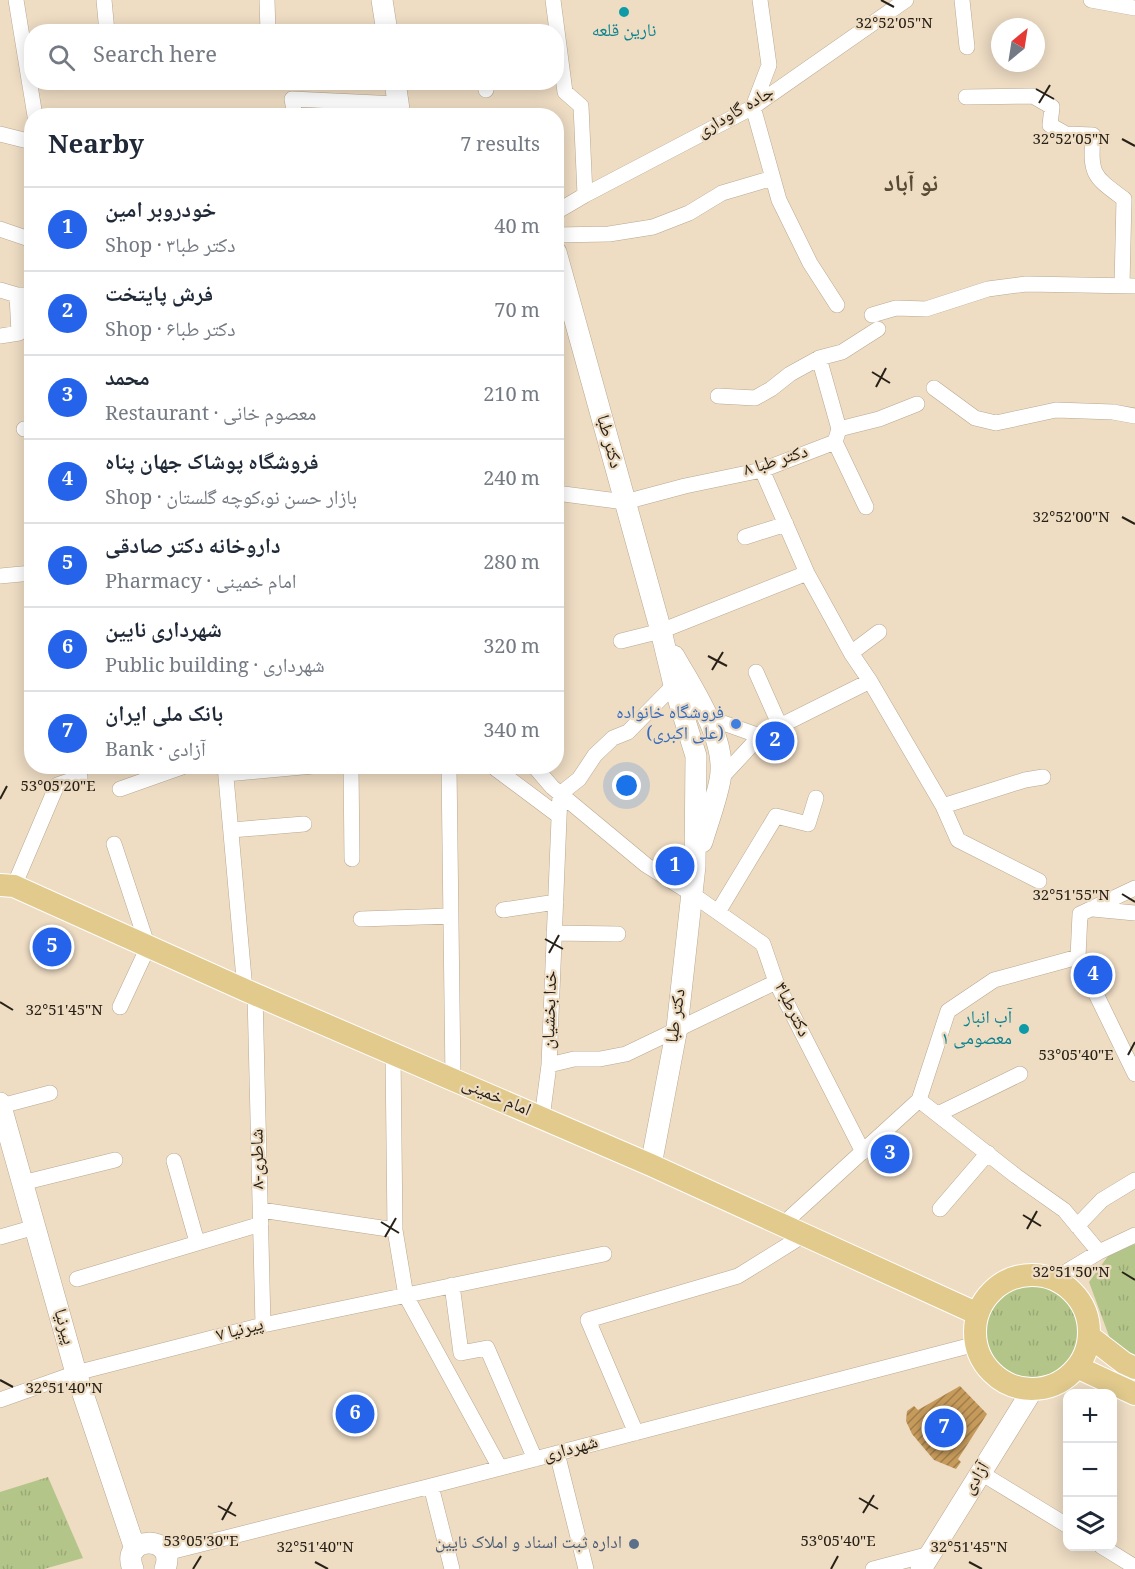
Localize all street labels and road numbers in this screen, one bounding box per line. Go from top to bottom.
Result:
street label: جاده گاوداری [692,79,780,147]
street label: دکتر طبا [586,412,630,472]
street label: دکتر طبا ۸ [740,438,812,486]
street label: خدا بخشیان [535,970,567,1050]
street label: دکترطبا۴ [765,977,817,1043]
street label: دکتر طبا [658,987,696,1045]
street label: امام خمینی [457,1070,535,1126]
street label: ۸-شاطری [243,1129,275,1189]
street label: پیرنیا [44,1306,82,1348]
street label: پیرنیا ۷ [213,1311,267,1351]
street label: شهرداری [540,1428,602,1472]
street label: آزادی [955,1456,999,1501]

